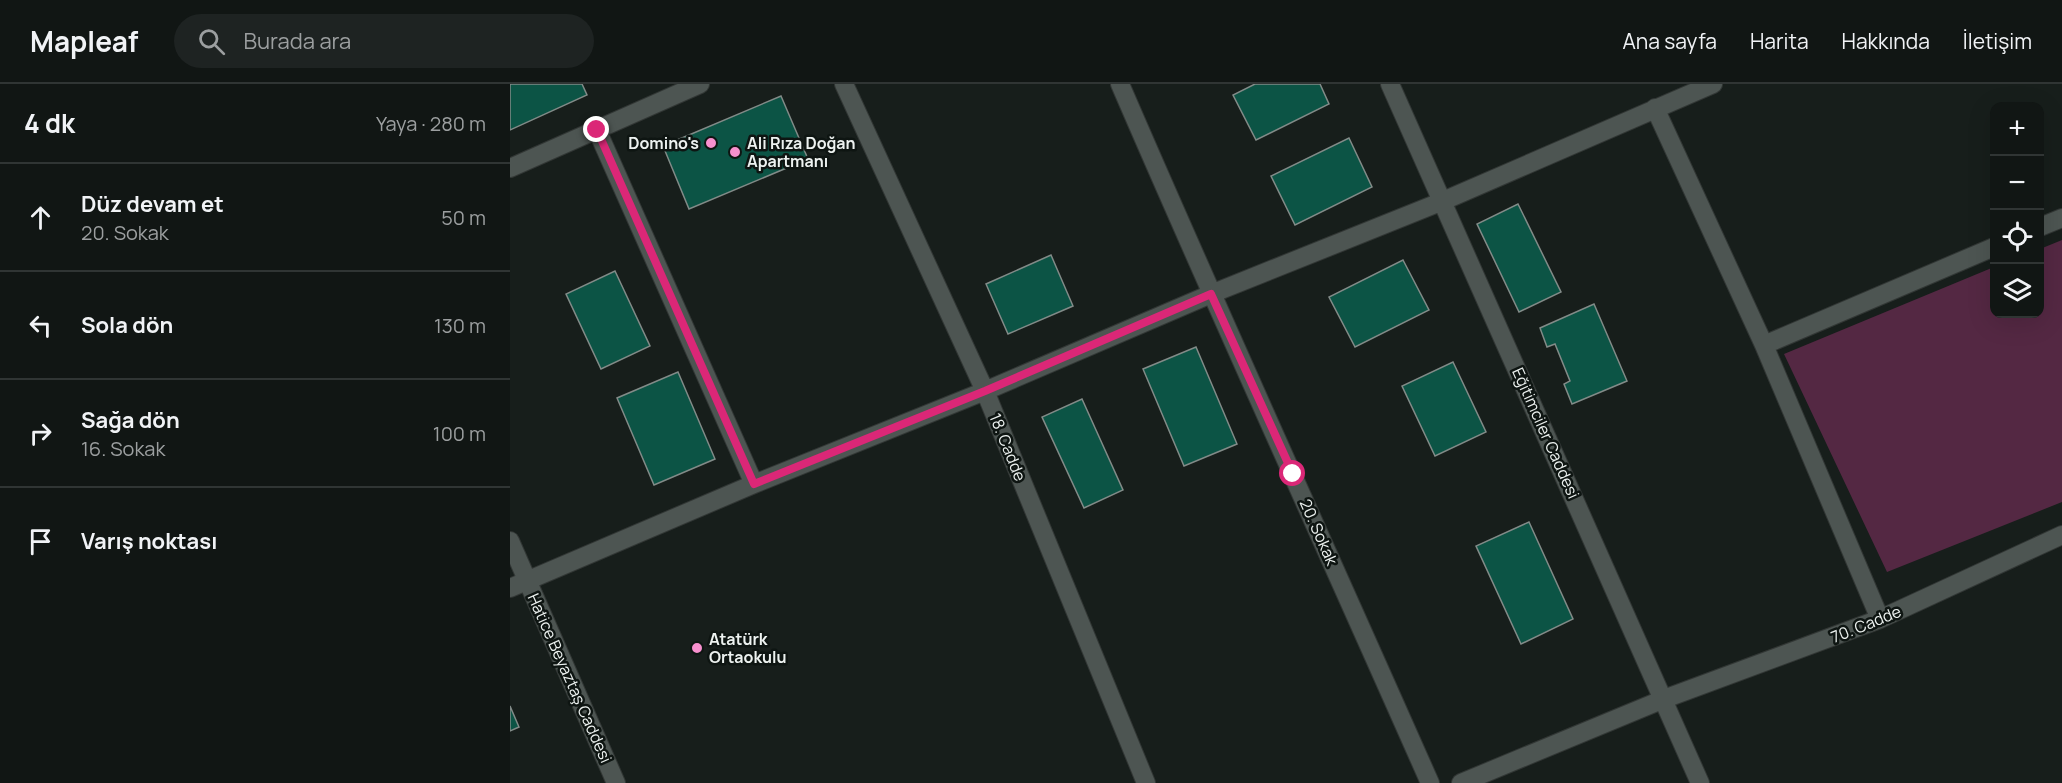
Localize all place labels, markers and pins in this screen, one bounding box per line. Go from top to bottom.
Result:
place label: Domino's [628,132,699,154]
place label: Ali Rıza Doğan Apartmanı [747,132,856,172]
marker: Domino's [704,136,718,150]
marker: Ali Rıza Doğan Apartmanı [728,145,742,159]
place label: Atatürk Ortaokulu [709,628,787,668]
marker: Atatürk Ortaokulu [690,641,704,655]

